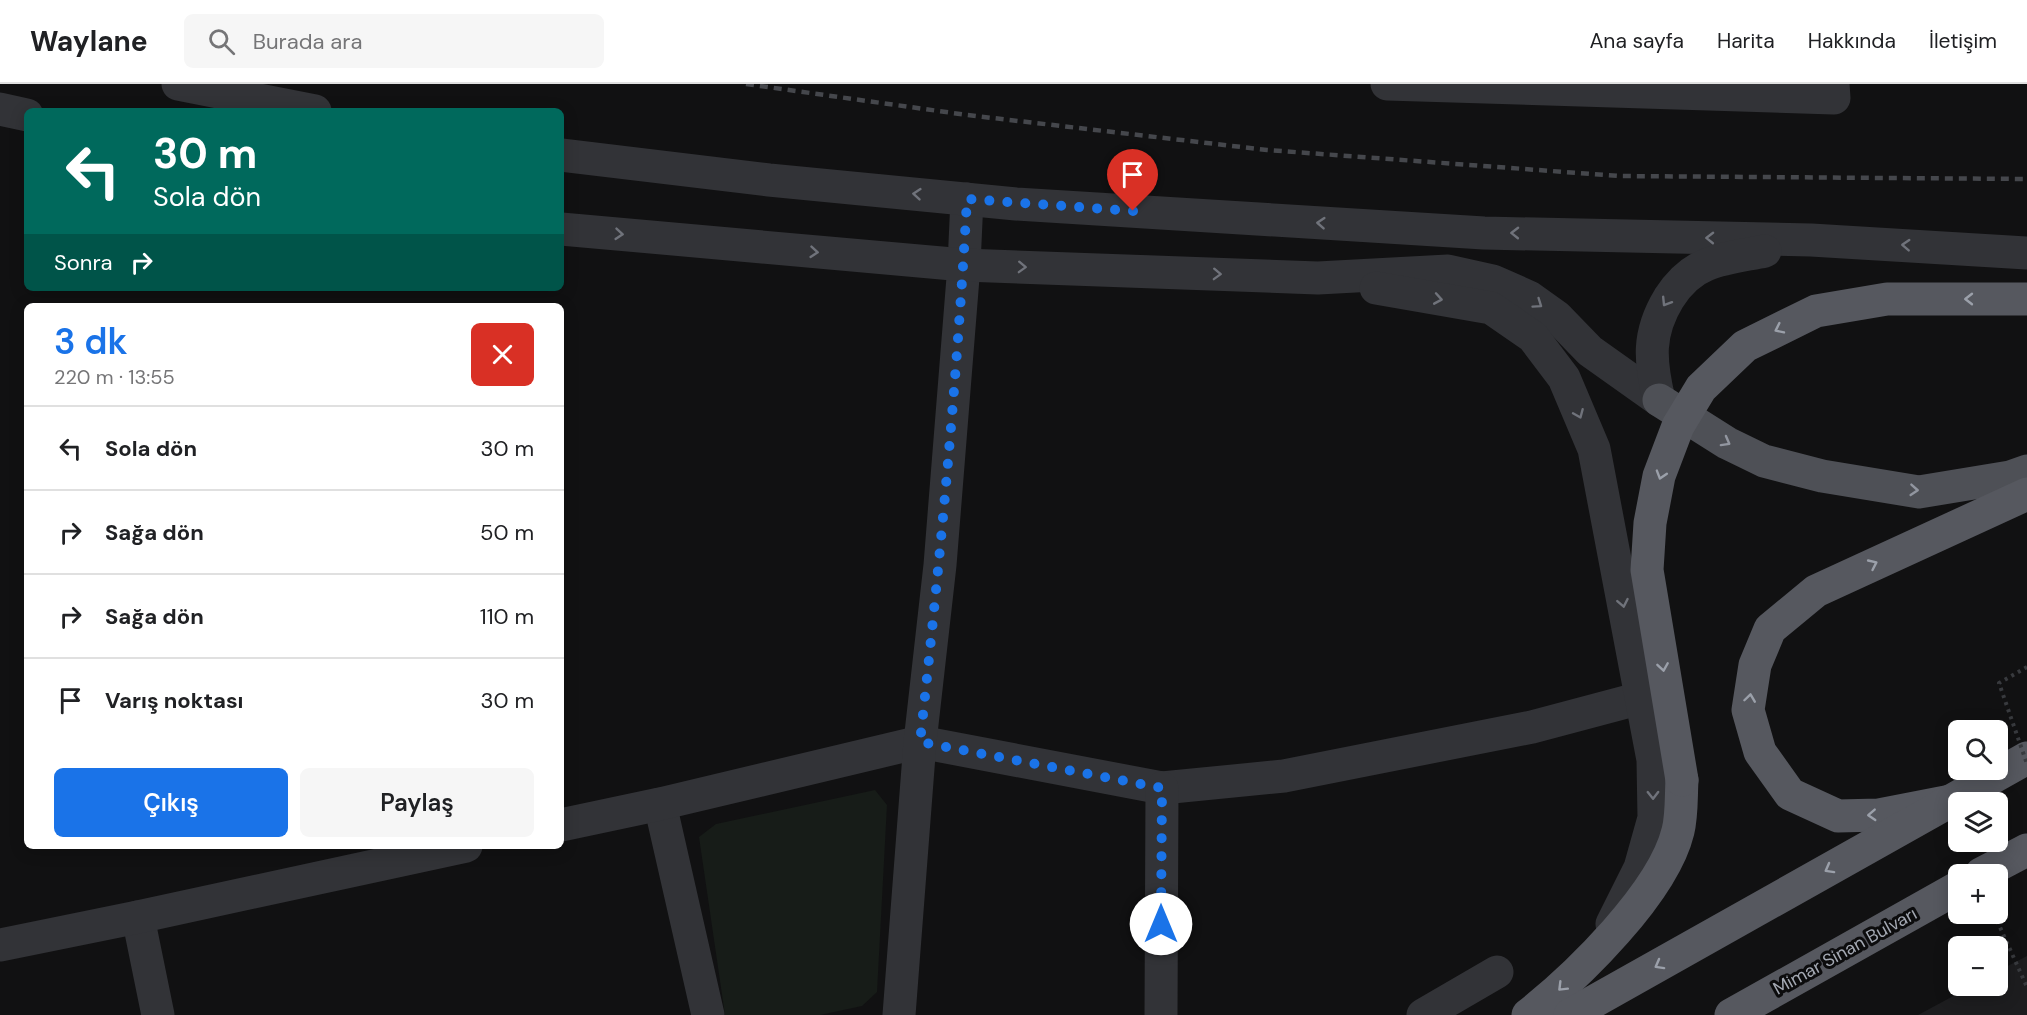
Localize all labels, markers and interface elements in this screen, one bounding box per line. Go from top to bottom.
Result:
search box [184,14,604,68]
text: Waylane [30,23,148,60]
icon: search [205,25,238,58]
text: Burada ara [253,27,362,56]
text: Ana sayfa [1589,27,1684,55]
text: Harita [1717,27,1775,55]
text: Hakkında [1808,27,1896,55]
text: İletişim [1929,27,1997,55]
text: 30 m [153,126,257,181]
icon: left [54,132,132,210]
pin [1107,149,1158,211]
icon: arrive [1116,158,1149,191]
text: Sola dön [153,179,261,214]
one-way arrow [912,188,921,201]
one-way arrow [1316,216,1325,229]
one-way arrow [1511,227,1520,240]
one-way arrow [615,228,624,241]
one-way arrow [1706,231,1715,244]
one-way arrow [1901,239,1910,252]
one-way arrow [809,245,818,258]
icon: right [125,246,158,279]
text: Sonra [54,248,113,277]
one-way arrow [1018,261,1027,273]
one-way arrow [1213,268,1222,280]
one-way arrow [1433,292,1443,305]
one-way arrow [1964,293,1973,305]
one-way arrow [1662,296,1674,306]
one-way arrow [1531,297,1542,308]
text: 3 dk [54,318,128,365]
one-way arrow [1774,322,1785,333]
button: close [471,323,534,386]
text: 220 m · 13:55 [54,364,175,390]
one-way arrow [1572,407,1584,418]
icon: left [54,432,87,465]
text: Sola dön [105,434,197,463]
text: 30 m [480,434,534,463]
one-way arrow [1720,435,1730,446]
one-way arrow [1656,469,1668,480]
one-way arrow [1909,483,1918,496]
icon: right [54,516,87,549]
text: Sağa dön [105,518,204,547]
text: 50 m [480,518,534,547]
one-way arrow [1867,560,1878,572]
one-way arrow [1616,598,1629,608]
icon: right [54,600,87,633]
text: Sağa dön [105,602,204,631]
text: 110 m [480,602,534,631]
one-way arrow [1656,662,1669,672]
icon: arrive [54,684,87,717]
text: Varış noktası [105,686,243,715]
text: 30 m [480,686,534,715]
one-way arrow [1744,693,1756,702]
map controls [1948,720,2008,996]
button: search [1948,720,2008,780]
button: Çıkış [54,768,288,837]
button: Paylaş [300,768,534,837]
one-way arrow [1647,791,1660,800]
button: layers [1948,792,2008,852]
one-way arrow [1868,809,1877,822]
one-way arrow [1825,862,1836,873]
button: + [1948,864,2008,924]
position arrow [1129,892,1193,956]
street label: Mimar Sinan Bulvarı [1769,902,1921,1000]
button: − [1948,936,2008,996]
one-way arrow [1655,958,1666,969]
one-way arrow [1558,979,1569,990]

